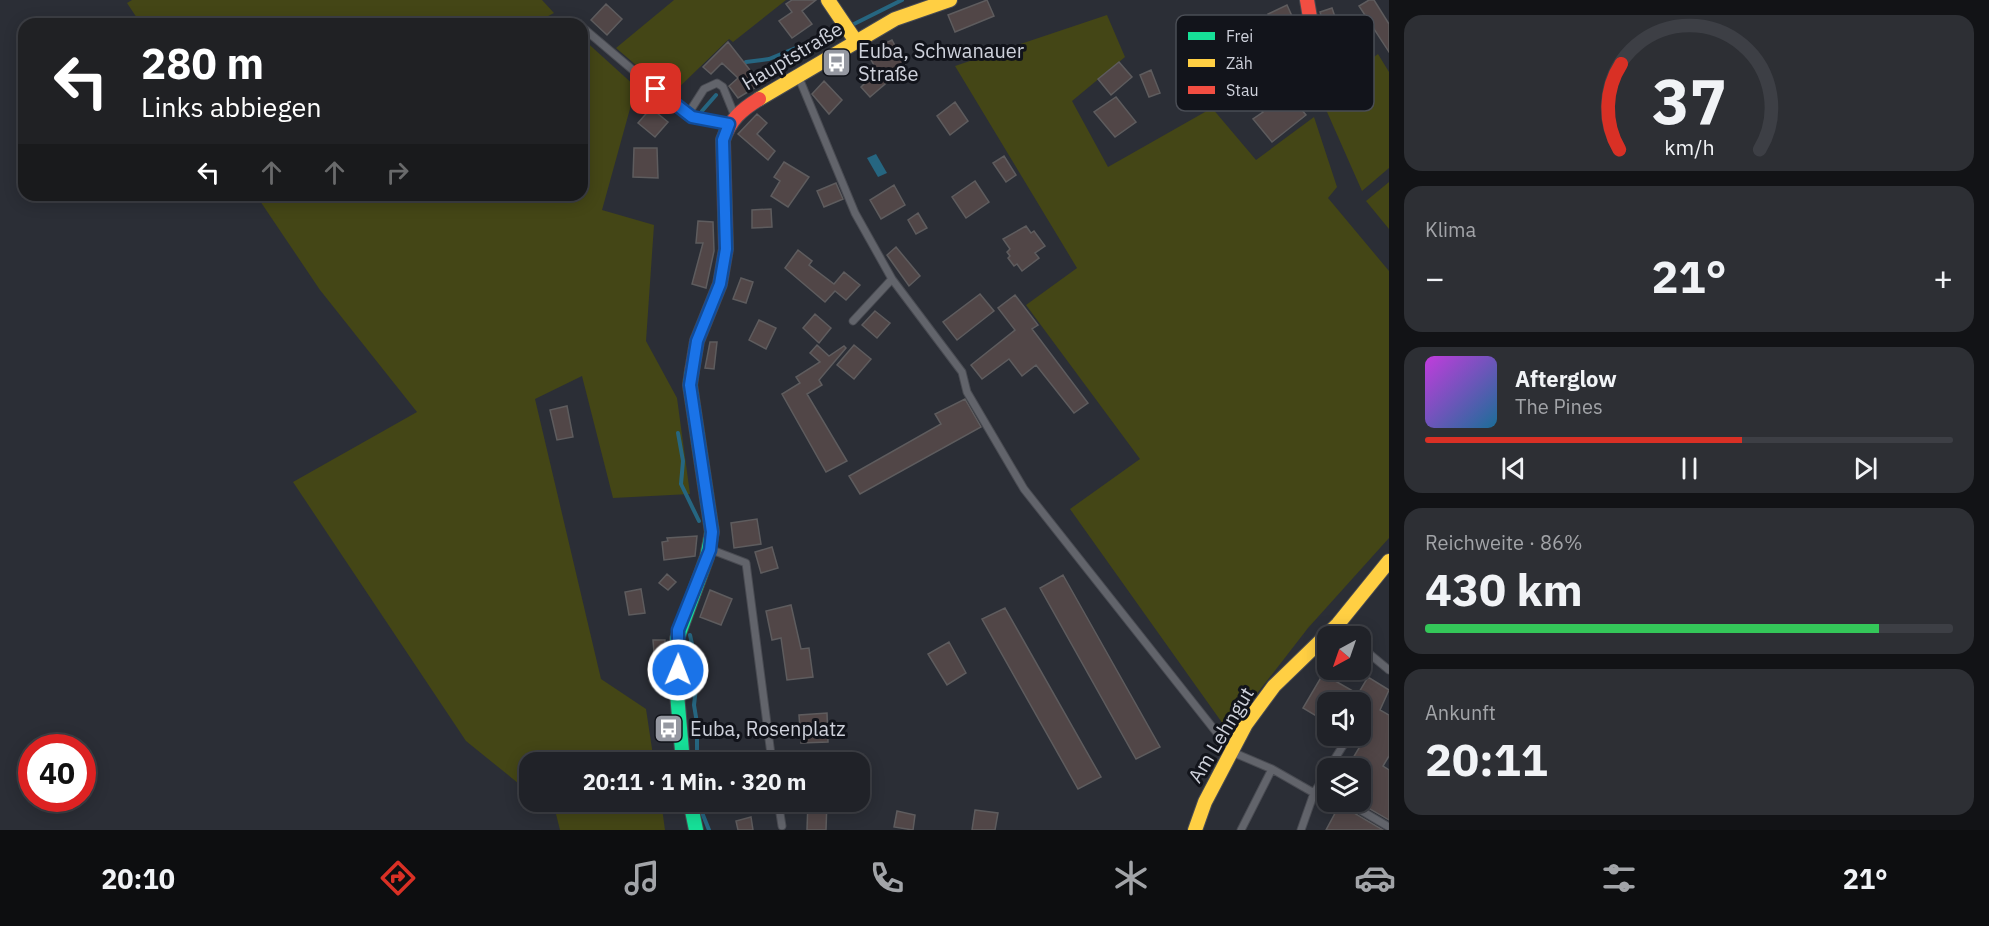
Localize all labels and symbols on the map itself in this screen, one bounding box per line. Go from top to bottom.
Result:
street label: Hauptstraße [736,15,847,96]
legend [1176,15,1374,111]
text: Frei [1226,26,1253,46]
place label: Euba, Schwanauer Straße [858,37,1024,87]
bus stop icon: Euba, Schwanauer Straße [821,46,853,78]
text: Zäh [1226,53,1253,73]
pin [630,63,681,114]
text: Stau [1226,80,1259,100]
north arrow [1317,626,1371,680]
position arrow [646,638,710,702]
street label: Am Lehngut [1181,682,1260,788]
bus stop icon: Euba, Rosenplatz [653,713,685,745]
place label: Euba, Rosenplatz [690,715,845,742]
speed limit sign: 40 [18,734,96,812]

